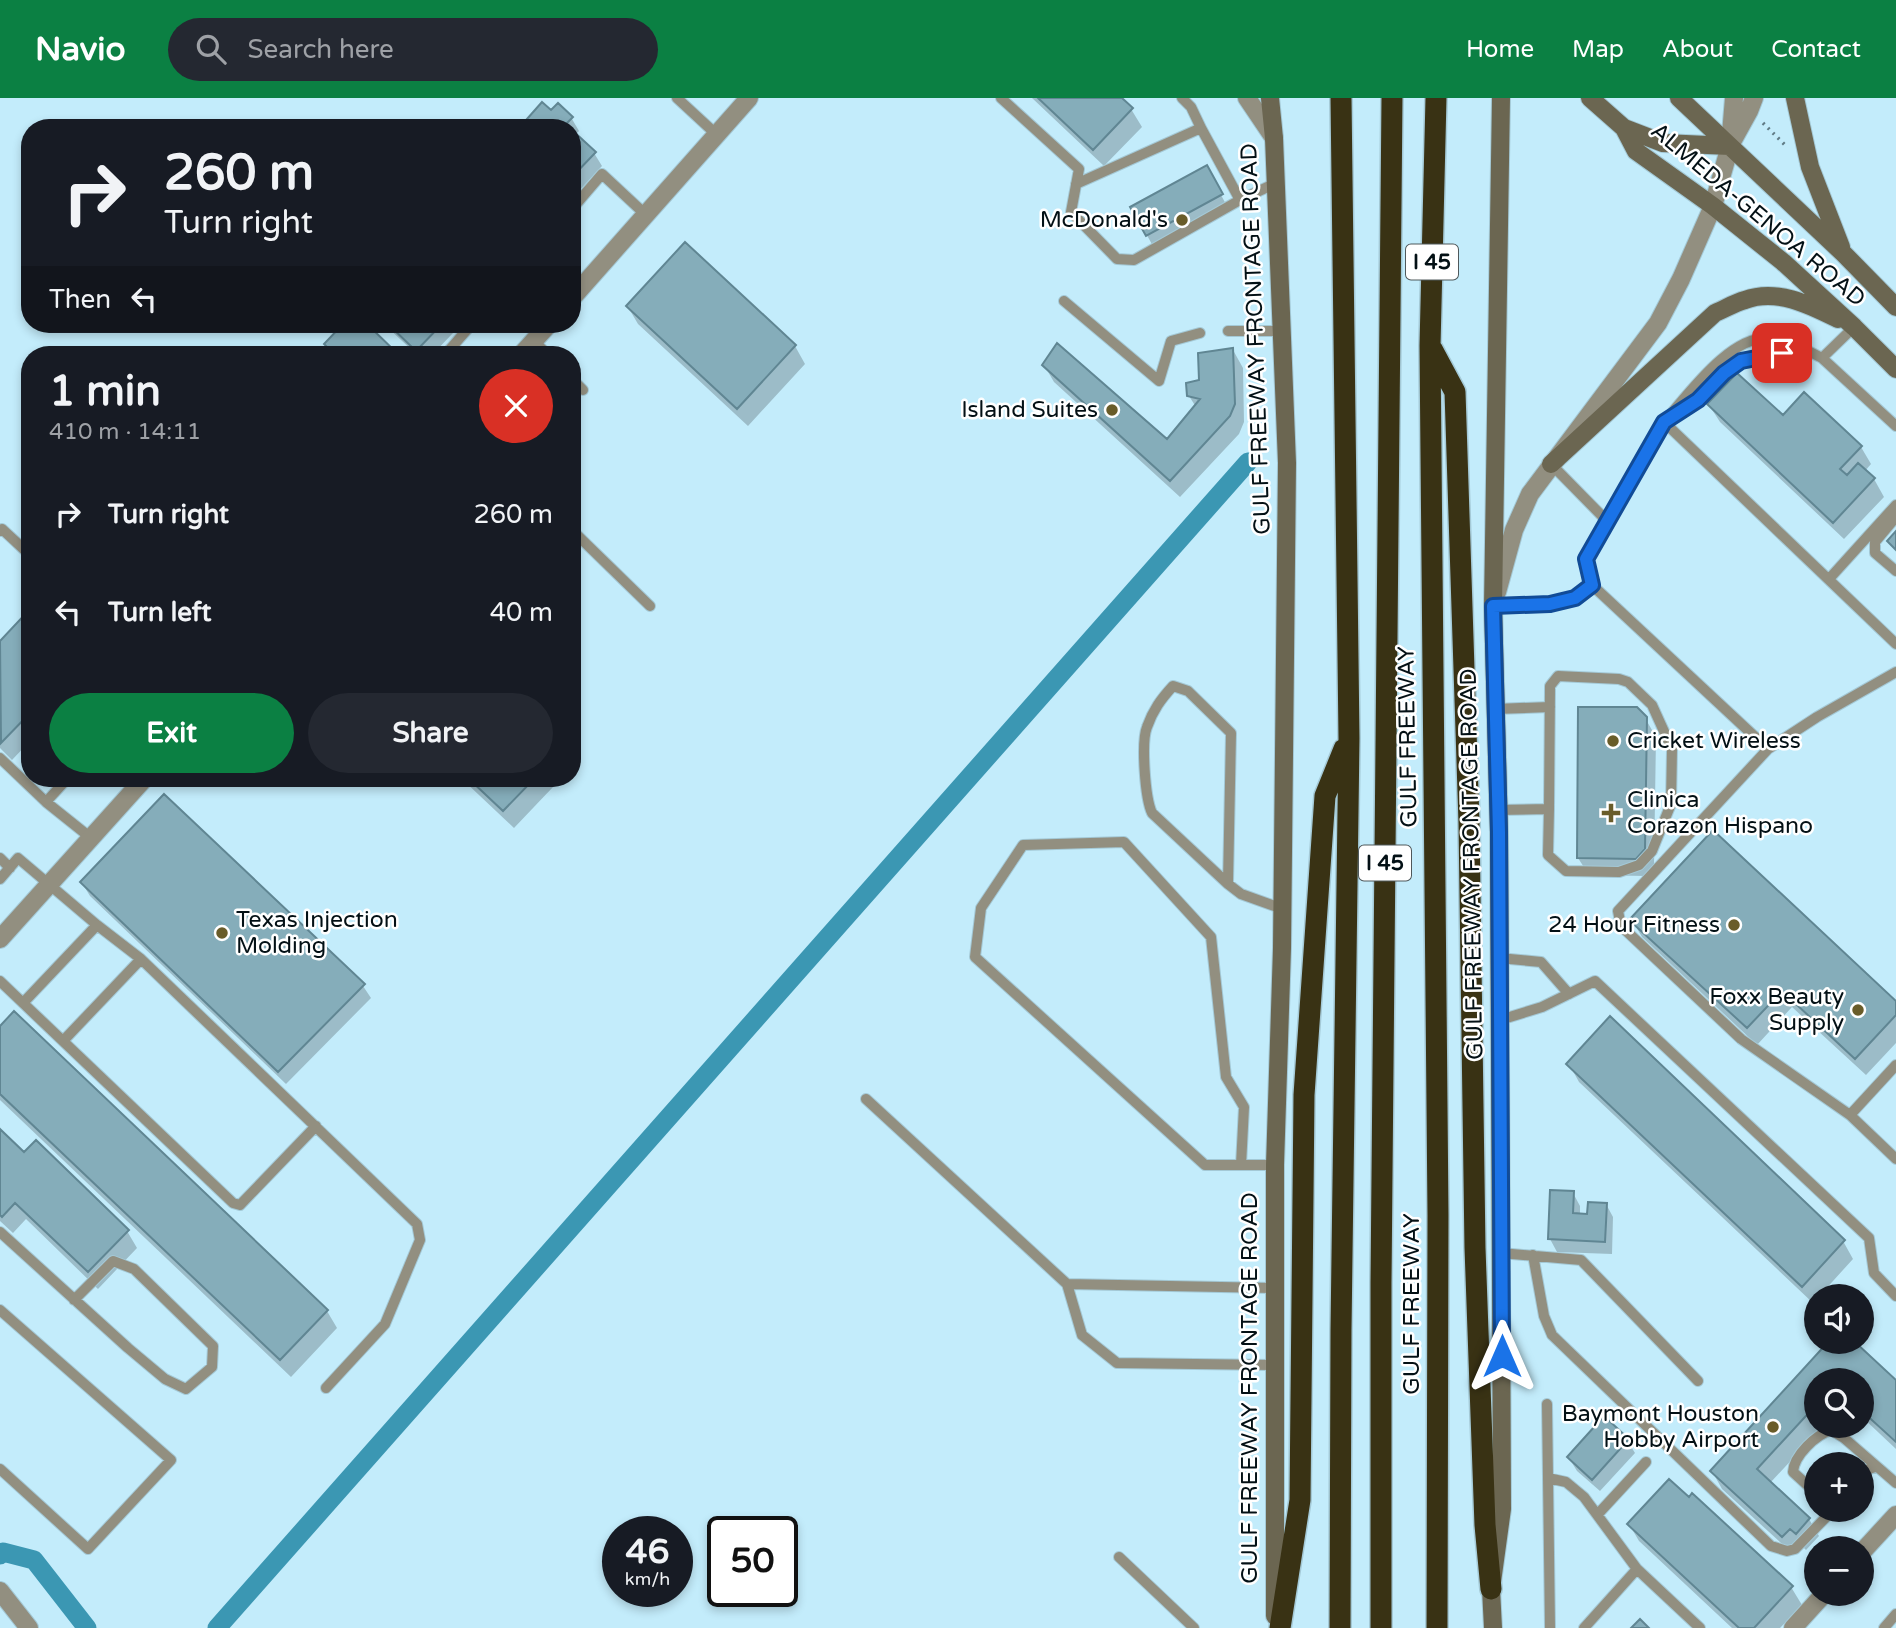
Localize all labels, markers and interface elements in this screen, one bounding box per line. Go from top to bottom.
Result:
search box [168,18,658,81]
text: Navio [35,30,126,69]
icon: search [192,30,230,68]
text: Search here [248,34,394,65]
text: Home [1466,35,1534,64]
text: Map [1572,35,1624,64]
text: About [1662,35,1733,64]
text: Contact [1771,35,1861,64]
street label: ALMEDA-GENOA ROAD [1645,117,1871,313]
street label: GULF FREEWAY FRONTAGE ROAD [1235,143,1277,535]
text: 260 m [164,144,314,203]
icon: right [49,147,140,238]
text: Turn right [164,204,313,242]
place label: McDonald's [1040,206,1168,234]
marker: McDonald's [1174,212,1190,228]
road number: I 45 [1406,244,1458,280]
icon: left [125,280,163,318]
text: Then [49,284,111,315]
pin [1752,323,1812,383]
icon: arrive [1763,334,1801,372]
text: 1 min [49,366,161,417]
button: close [479,369,553,443]
place label: Island Suites [961,396,1098,424]
marker: Island Suites [1104,402,1120,418]
text: 410 m · 14:11 [49,418,201,446]
icon: right [49,495,87,533]
text: Turn right [108,499,229,530]
text: 260 m [473,499,553,530]
icon: left [49,593,87,631]
text: Turn left [108,597,211,628]
text: 40 m [490,597,553,628]
street label: GULF FREEWAY [1392,646,1424,828]
street label: GULF FREEWAY FRONTAGE ROAD [1455,668,1489,1060]
button: Exit [49,693,294,773]
button: Share [308,693,553,773]
place label: Cricket Wireless [1627,727,1801,755]
marker: Cricket Wireless [1605,733,1621,749]
place label: Clinica Corazon Hispano [1627,786,1813,840]
marker: Clinica Corazon Hispano [1601,803,1621,823]
road number: I 45 [1359,846,1411,880]
place label: Texas Injection Molding [236,906,398,960]
place label: 24 Hour Fitness [1548,911,1720,939]
marker: 24 Hour Fitness [1726,917,1742,933]
marker: Texas Injection Molding [214,925,230,941]
place label: Foxx Beauty Supply [1709,983,1844,1037]
marker: Foxx Beauty Supply [1850,1002,1866,1018]
street label: GULF FREEWAY FRONTAGE ROAD [1236,1192,1264,1584]
street label: GULF FREEWAY [1398,1213,1426,1395]
map controls [1804,1284,1874,1606]
button: sound [1804,1284,1874,1354]
position arrow [1465,1319,1539,1393]
button: search [1804,1368,1874,1438]
place label: Baymont Houston Hobby Airport [1562,1400,1759,1454]
marker: Baymont Houston Hobby Airport [1765,1419,1781,1435]
button: + [1804,1452,1874,1522]
speed limit sign: 50 [707,1516,798,1607]
text: 46 [626,1531,669,1573]
button: − [1804,1536,1874,1606]
text: km/h [625,1568,670,1590]

